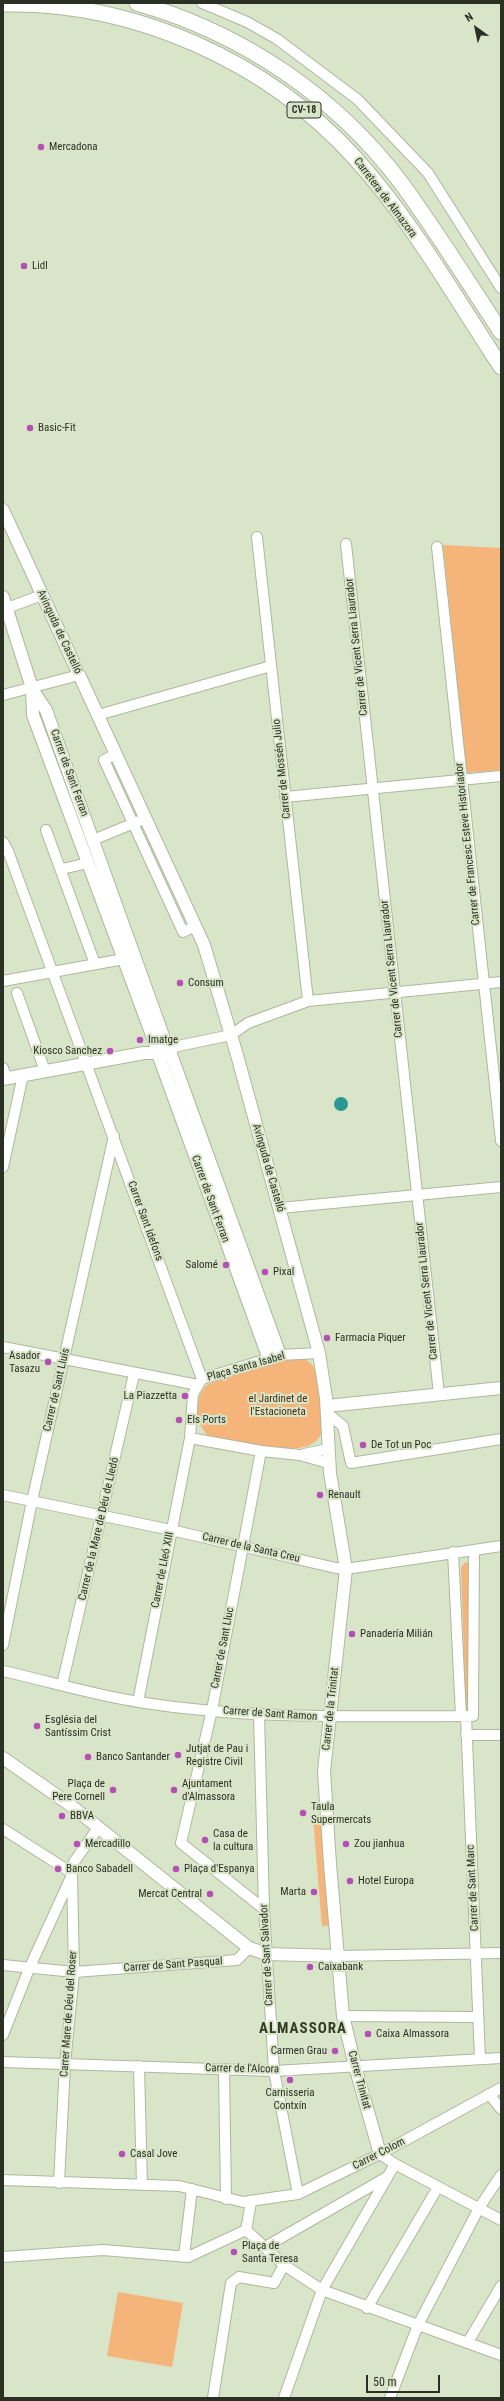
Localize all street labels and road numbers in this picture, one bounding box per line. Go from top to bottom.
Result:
road number: CV-18 [287,102,321,118]
street label: Carretera de Almazora [351,155,419,241]
street label: Carrer de Vicent Serra Llaurador [343,577,371,717]
street label: Avinguda de Castelló [34,588,84,676]
street label: Carrer de Mossén Julio [270,718,294,820]
street label: Carrer de Sant Ferran [47,728,91,818]
street label: Carrer de Francesc Esteve Historiador [453,762,483,926]
street label: Carrer de Vicent Serra Llaurador [378,899,406,1039]
street label: Avinguda de Castelló [249,1122,287,1214]
street label: Carrer de Sant Ferran [188,1154,232,1244]
street label: Carrer Sant Idefons [124,1179,166,1263]
street label: Carrer de Vicent Serra Llaurador [413,1221,441,1361]
street label: Carrer de Sant Lluís [41,1347,73,1433]
street label: Plaça Santa Isabel [206,1350,286,1384]
street label: Carrer de la Mare de Déu de Lledó [76,1456,122,1602]
street label: Carrer de la Santa Creu [201,1530,301,1566]
street label: Carrer de Lleó XIII [149,1531,177,1609]
street label: Carrer de Sant Lluc [209,1606,237,1690]
street label: Carrer de la Trinitat [320,1667,342,1751]
street label: Carrer de Sant Ramon [222,1704,318,1724]
street label: Carrer de Sant Marc [464,1845,482,1931]
street label: Carrer de Sant Salvador [258,1904,276,2006]
street label: Carrer Mare de Déu del Roser [58,1950,80,2078]
street label: Carrer de Sant Pasqual [123,1955,223,1975]
street label: Carrer Trinitat [345,2049,373,2111]
street label: Carrer de l'Alcora [205,2062,279,2076]
street label: Carrer Colom [351,2135,407,2173]

